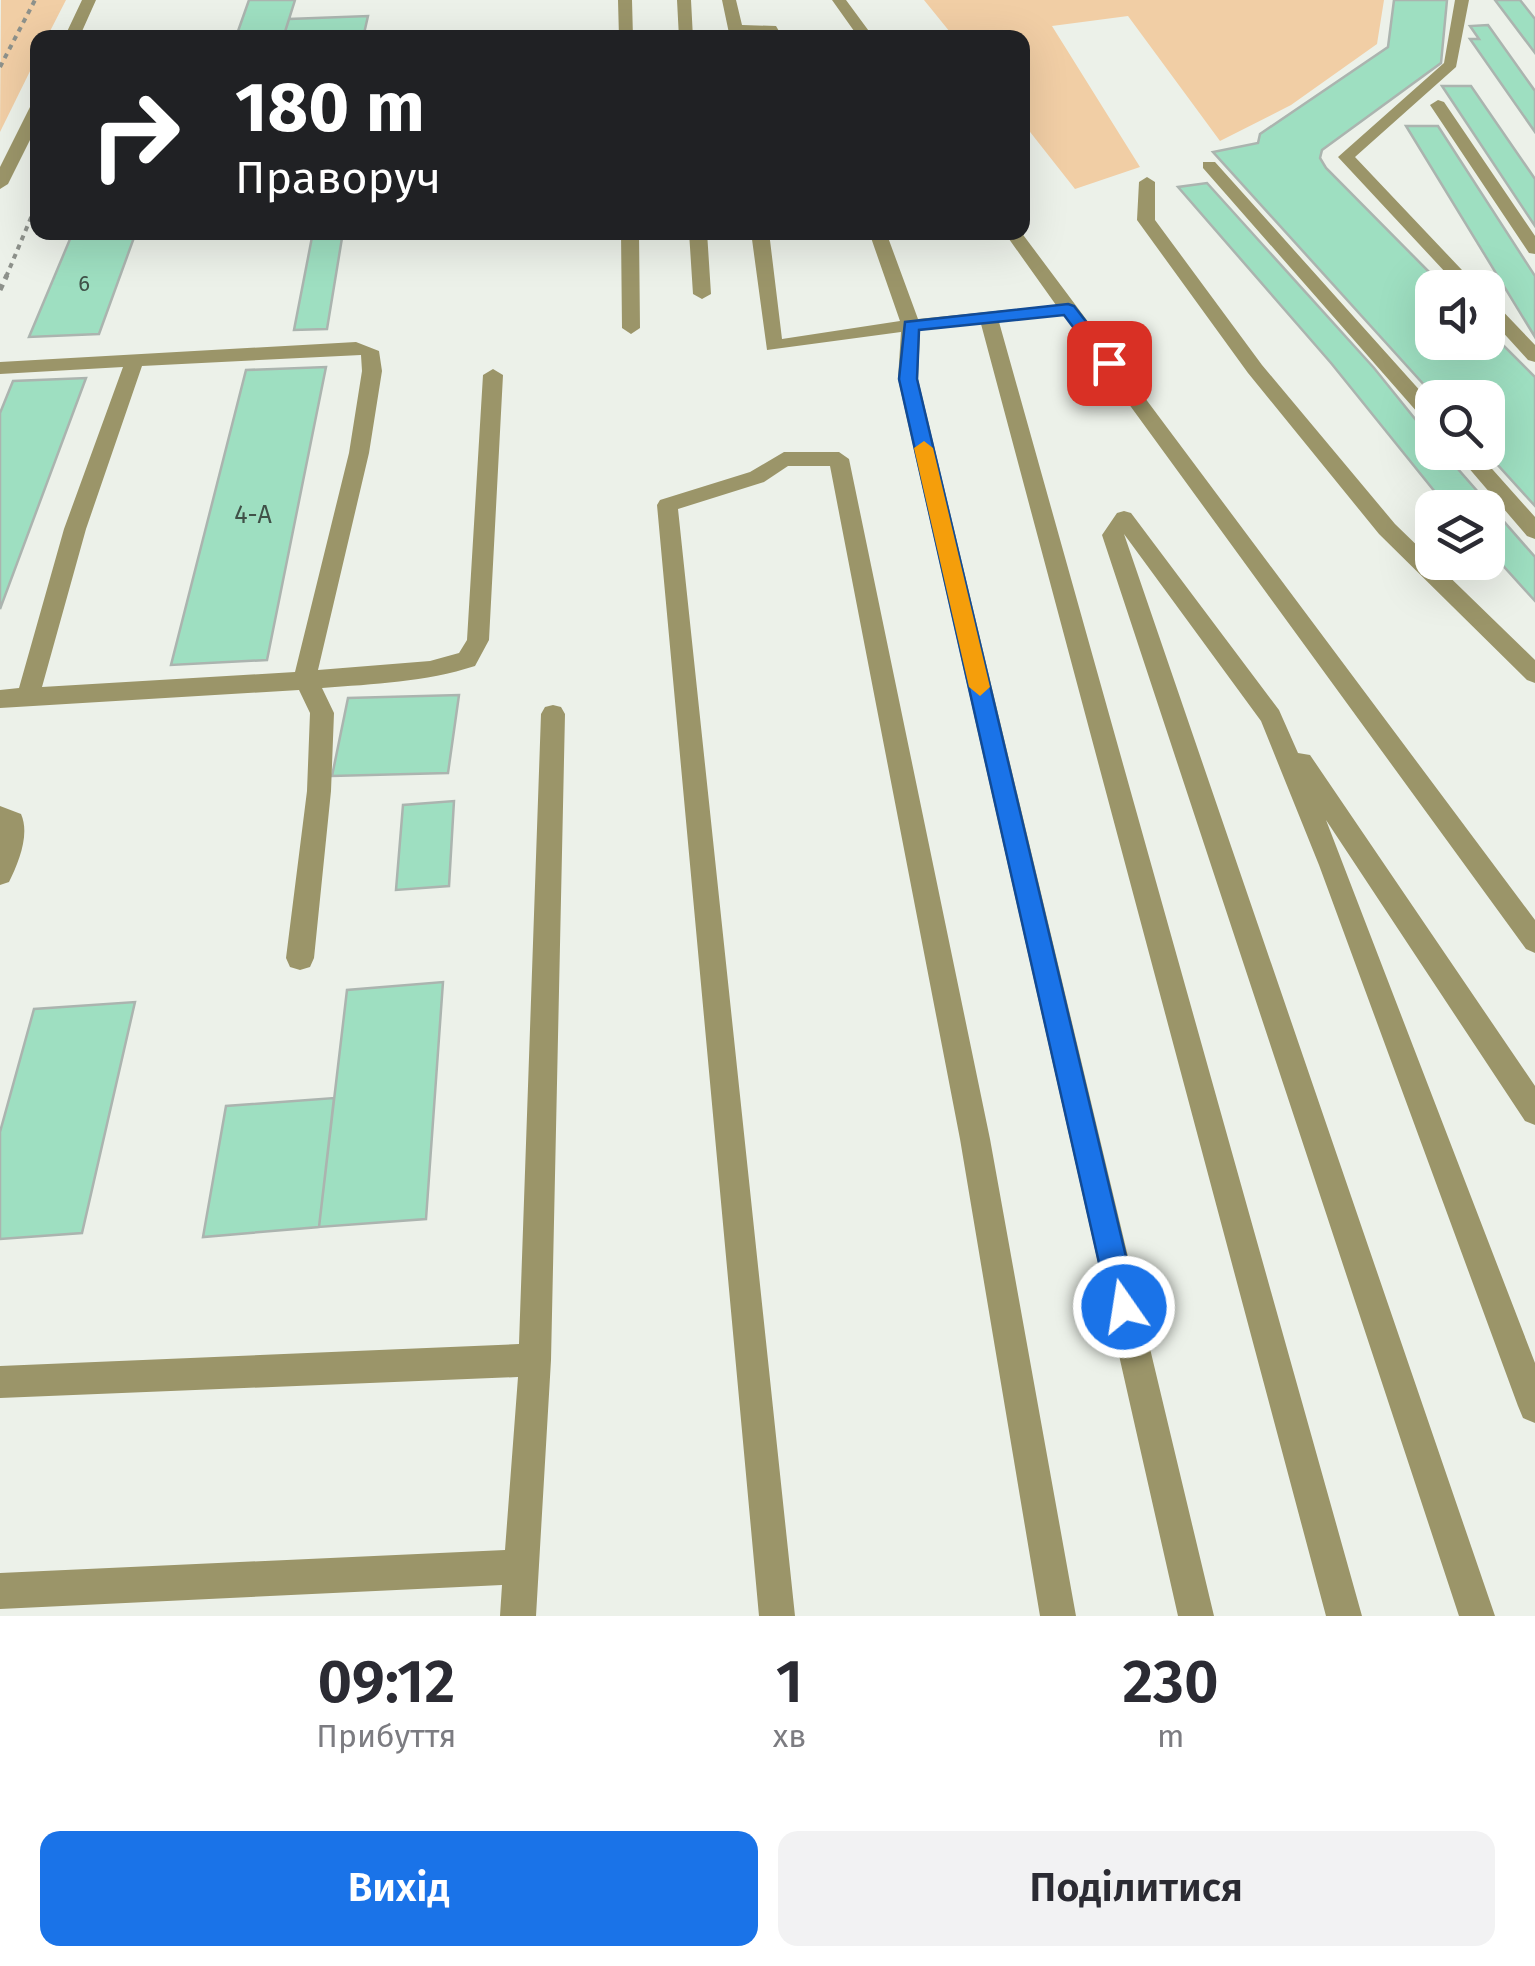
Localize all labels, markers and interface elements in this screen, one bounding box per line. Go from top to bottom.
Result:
text: 180 m [235,66,425,150]
icon: right [70,70,200,200]
text: Праворуч [235,151,441,205]
house number: 6 [78,270,90,297]
map controls [1415,270,1505,580]
button: sound [1415,270,1505,360]
pin [1067,321,1152,406]
icon: arrive [1082,336,1137,391]
button: search [1415,380,1505,470]
button: layers [1415,490,1505,580]
house number: 4-А [234,500,272,530]
position arrow [1072,1255,1176,1359]
text: 09:12 [318,1646,455,1718]
text: 1 [776,1646,803,1718]
text: 230 [1123,1646,1219,1718]
text: Прибуття [316,1717,456,1755]
text: хв [773,1717,806,1755]
text: m [1157,1717,1184,1755]
button: Вихід [40,1831,758,1946]
button: Поділитися [778,1831,1495,1946]

